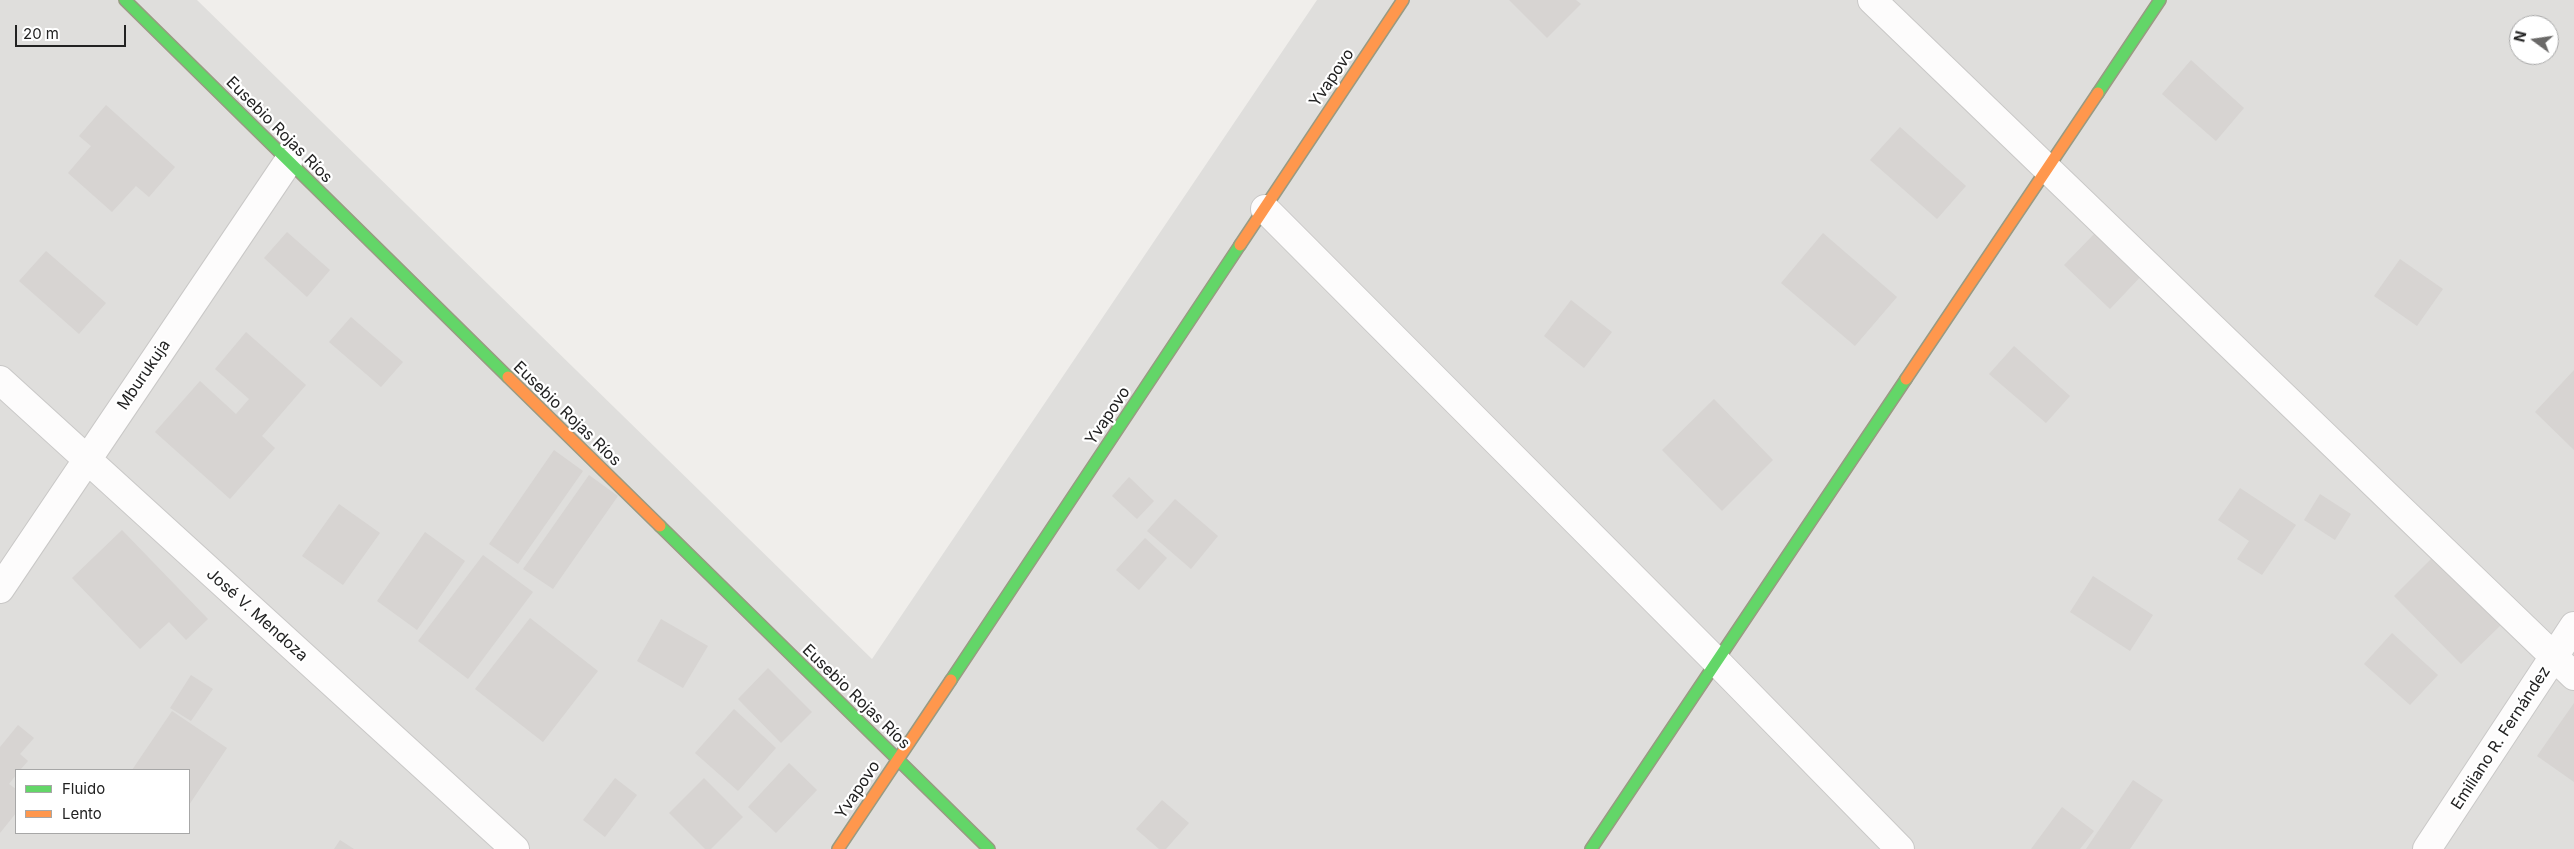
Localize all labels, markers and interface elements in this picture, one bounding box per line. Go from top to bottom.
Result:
scale bar [18,15,129,47]
north arrow [2509,15,2559,65]
text: 20 m [23,24,59,43]
text: N [2510,29,2529,44]
street label: Yvapovo [1306,45,1358,111]
street label: Eusebio Rojas Ríos [222,73,336,187]
street label: Mburukuja [114,336,174,414]
street label: Eusebio Rojas Ríos [509,358,625,470]
street label: Yvapovo [1082,383,1134,449]
street label: José V. Mendoza [202,564,312,666]
street label: Eusebio Rojas Ríos [798,641,914,753]
street label: Emiliano R. Fernández [2447,663,2555,813]
street label: Yvapovo [832,757,884,823]
legend [15,769,190,834]
text: Fluido [62,779,105,798]
text: Lento [62,804,102,823]

